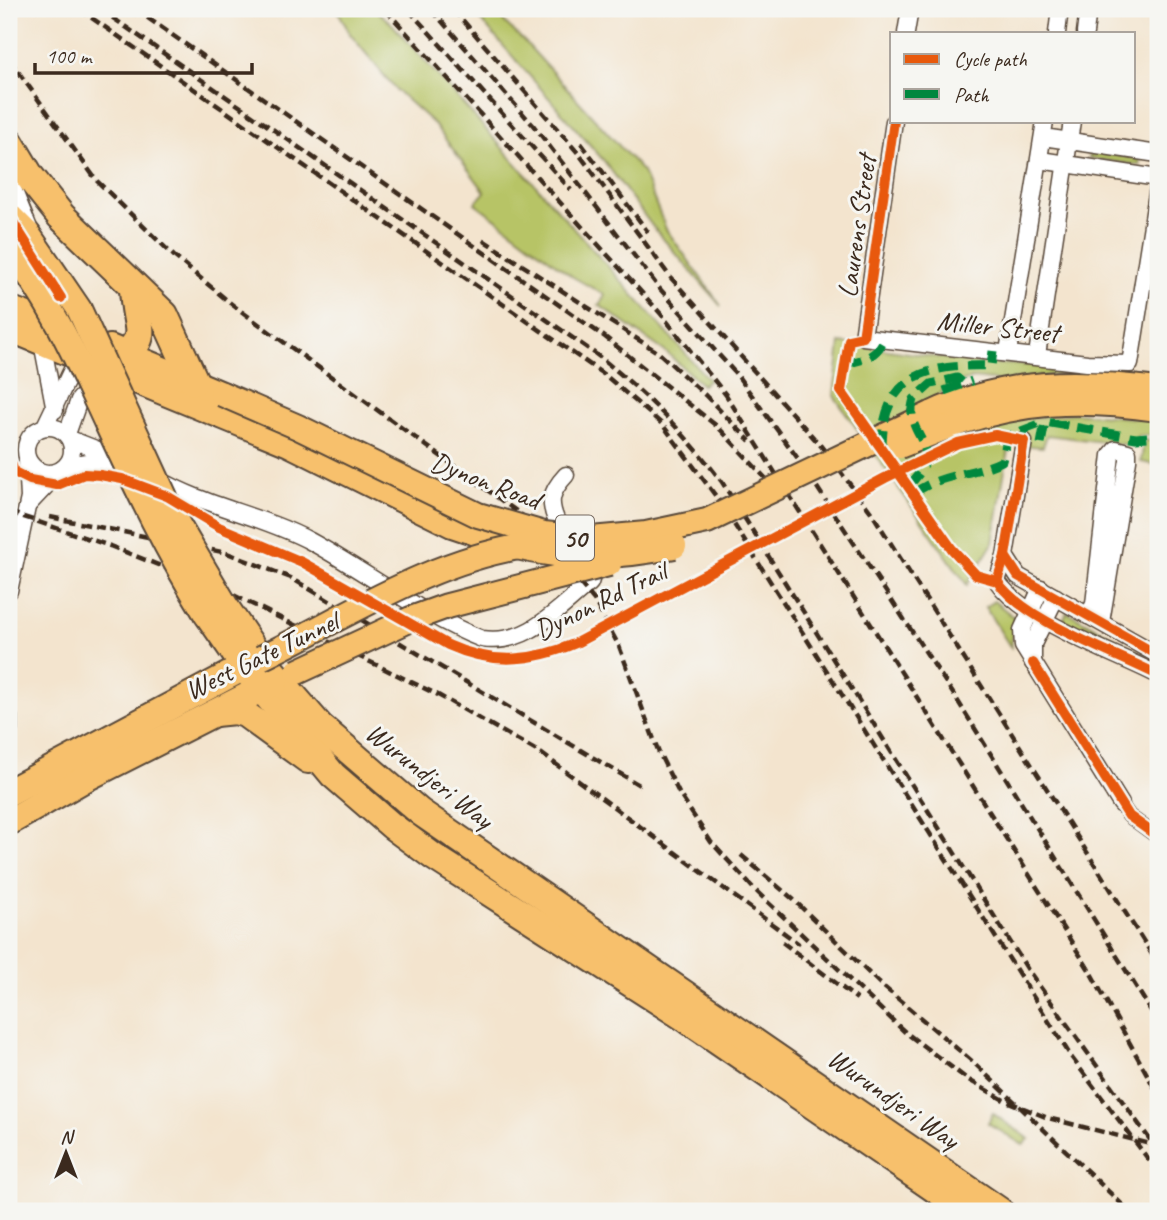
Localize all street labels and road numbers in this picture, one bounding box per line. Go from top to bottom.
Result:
street label: Laurens Street [829,149,884,300]
street label: Miller Street [935,303,1064,351]
street label: Dynon Road [426,444,549,519]
road number: 50 [556,516,594,560]
street label: Dynon Rd Trail [528,551,677,647]
street label: West Gate Tunnel [179,601,348,708]
street label: Wurundjeri Way [359,715,502,838]
street label: Wurundjeri Way [821,1040,968,1158]

